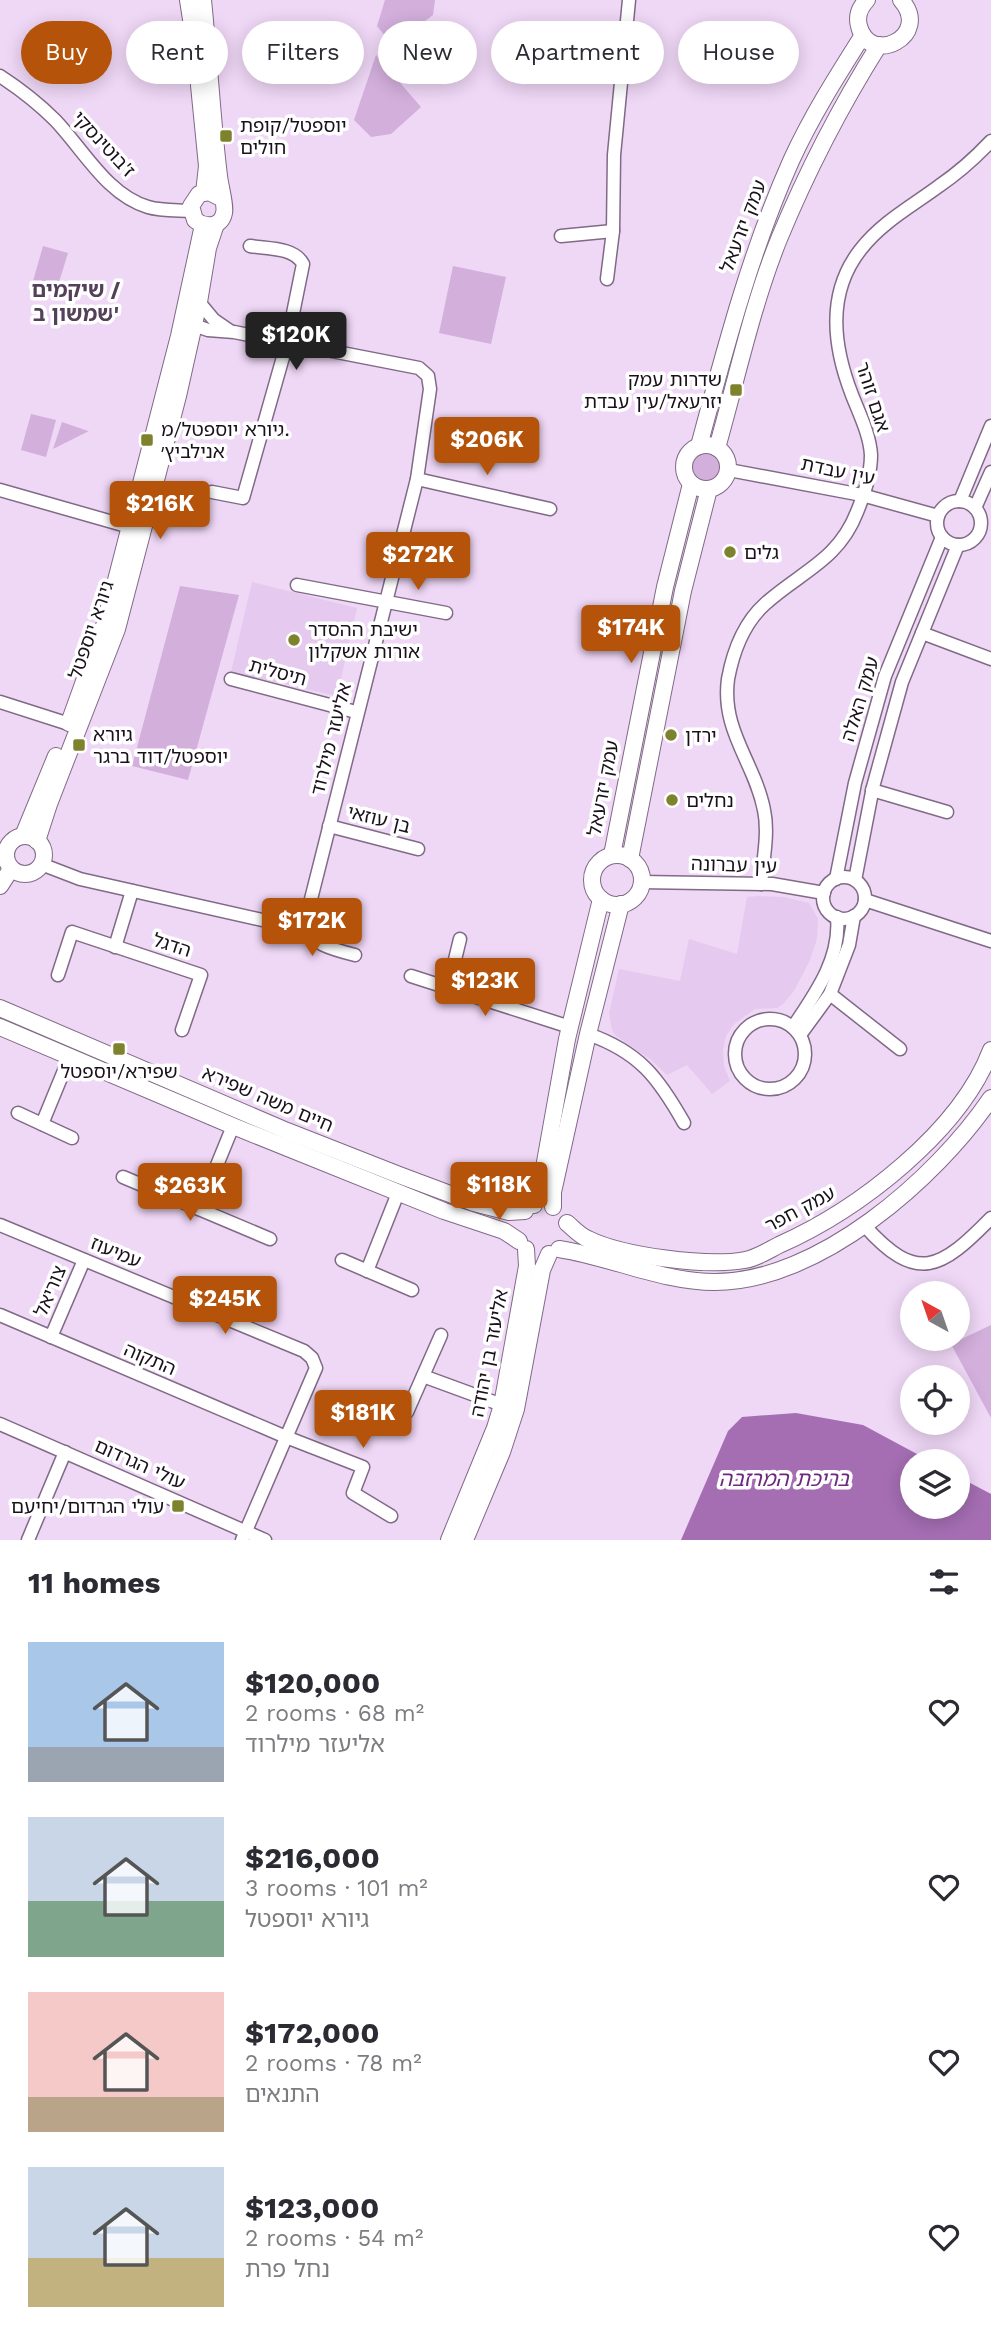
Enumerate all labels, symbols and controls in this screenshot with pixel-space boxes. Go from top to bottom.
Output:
chip: Buy [21,21,112,84]
chip: Rent [126,21,228,84]
chip: Filters [242,21,364,84]
chip: New [378,21,477,84]
chip: Apartment [491,21,664,84]
chip: House [678,21,799,84]
street label: ז'בוטינסקי [68,106,140,182]
place label: יוספטל/קופת חולים [240,114,347,159]
marker: יוספטל/קופת חולים [218,128,234,144]
street label: עמק יזרעאל [715,177,771,275]
district label: שיקמים / שמשון ב' [32,277,121,326]
pin: $120K [247,312,345,372]
text: $120K [261,321,331,348]
street label: אגם זוהר [851,359,895,435]
place label: שדרות עמק יזרעאל/עין עבדת [584,368,722,413]
marker: שדרות עמק יזרעאל/עין עבדת [728,382,744,398]
place label: גיורא יוספטל/מ. אנילביץ׳ [161,418,289,463]
pin: $206K [438,418,536,477]
text: $206K [450,426,524,453]
marker: גיורא יוספטל/מ. אנילביץ׳ [139,432,155,448]
street label: עין עבדת [799,452,877,490]
pin: $216K [111,482,209,541]
text: $216K [126,490,194,517]
pin: $272K [369,532,467,592]
text: $272K [382,541,454,568]
place label: גלים [744,541,779,564]
marker: גלים [722,544,738,560]
street label: גיורא יוספטל [63,578,119,682]
pin: $174K [582,606,680,665]
text: $174K [597,614,665,641]
place label: ישיבת ההסדר אורות אשקלון [308,618,420,663]
marker: ישיבת ההסדר אורות אשקלון [286,632,302,648]
street label: תיסלית [247,653,309,691]
street label: עמק האלה [836,654,884,744]
street label: אליעזר מילרוד [306,680,356,798]
place label: גיורא יוספטל/דוד ברגר [93,723,228,768]
place label: ירדן [685,724,717,747]
marker: ירדן [663,727,679,743]
marker: גיורא יוספטל/דוד ברגר [71,737,87,753]
street label: עמק יזרעאל [582,738,624,838]
place label: נחלים [686,789,734,812]
marker: נחלים [664,792,680,808]
street label: בן עוזאי [345,800,413,838]
street label: עין עברונה [691,852,777,878]
pin: $172K [263,898,361,958]
text: $172K [278,907,346,934]
street label: הדגל [150,928,194,962]
pin: $123K [436,958,534,1018]
text: $123K [451,967,519,994]
marker: שפירא/יוספטל [111,1041,127,1057]
place label: שפירא/יוספטל [60,1060,178,1083]
street label: חיים משה שפירא [199,1061,337,1137]
pin: $118K [450,1162,548,1222]
pin: $263K [141,1164,239,1223]
text: $118K [467,1171,531,1198]
text: $263K [154,1172,226,1199]
street label: עמק חפר [761,1181,839,1237]
street label: עמיעוז [87,1231,145,1273]
street label: צוריאל [29,1262,71,1320]
pin: $245K [176,1276,274,1336]
north arrow [900,1281,970,1351]
map controls [900,1281,970,1519]
text: $245K [189,1285,261,1312]
street label: אליעזר בן יהודה [465,1287,513,1419]
street label: התקוה [120,1338,180,1380]
button: locate [900,1365,970,1435]
pin: $181K [314,1390,412,1450]
text: $181K [331,1399,395,1426]
street label: עולי הגרדום [91,1434,189,1494]
button: layers [900,1449,970,1519]
water label: בריכת המרזבה [719,1466,850,1491]
place label: עולי הגרדום/יחיעם [11,1495,164,1518]
marker: עולי הגרדום/יחיעם [170,1498,186,1514]
icon: filters [925,1563,963,1601]
text: 11 homes [28,1565,161,1600]
text: $120,000 [245,1665,380,1700]
icon: home [84,1670,168,1754]
icon: heart [925,1693,963,1731]
text: 2 rooms · 68 m² [245,1700,424,1727]
text: אליעזר מילרוד [245,1731,385,1758]
text: $216,000 [245,1840,380,1875]
icon: home [84,1845,168,1929]
icon: heart [925,1868,963,1906]
text: 3 rooms · 101 m² [245,1875,428,1902]
text: גיורא יוספטל [245,1906,369,1933]
text: $172,000 [245,2015,380,2050]
icon: home [84,2020,168,2104]
icon: heart [925,2043,963,2081]
text: 2 rooms · 78 m² [245,2050,422,2077]
text: התנאים [245,2081,320,2108]
text: $123,000 [245,2190,379,2225]
icon: home [84,2195,168,2279]
icon: heart [925,2218,963,2256]
text: 2 rooms · 54 m² [245,2225,423,2252]
text: נחל פרת [245,2256,330,2283]

